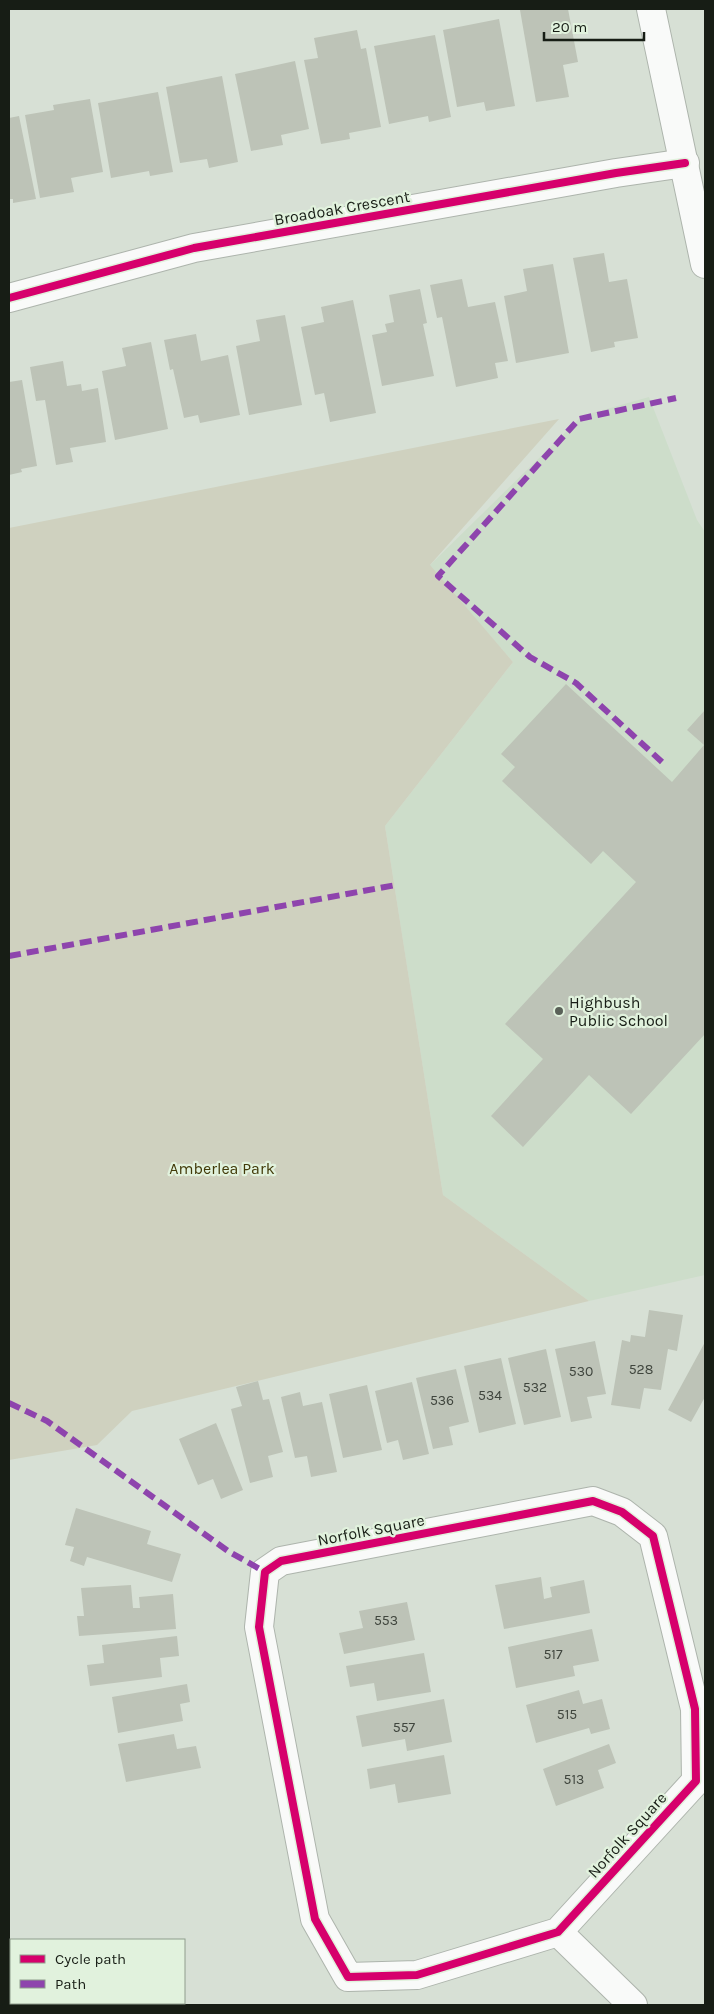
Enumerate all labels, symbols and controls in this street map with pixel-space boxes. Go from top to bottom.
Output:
scale bar [544,10,644,42]
text: 20 m [552,18,587,36]
street label: Broadoak Crescent [273,187,411,229]
place label: Highbush Public School [569,993,668,1030]
marker: Highbush Public School [553,1005,565,1017]
park label: Amberlea Park [169,1159,275,1178]
house number: 528 [629,1361,653,1378]
house number: 530 [569,1363,593,1380]
house number: 532 [523,1379,547,1396]
house number: 534 [478,1387,502,1404]
house number: 536 [430,1392,454,1409]
street label: Norfolk Square [316,1510,426,1550]
house number: 553 [374,1612,398,1629]
house number: 517 [543,1646,563,1663]
house number: 515 [557,1706,577,1723]
house number: 557 [393,1719,416,1736]
house number: 513 [564,1771,584,1788]
street label: Norfolk Square [584,1788,670,1882]
legend [10,1939,185,2004]
text: Cycle path [55,1950,126,1968]
text: Path [55,1975,86,1993]

